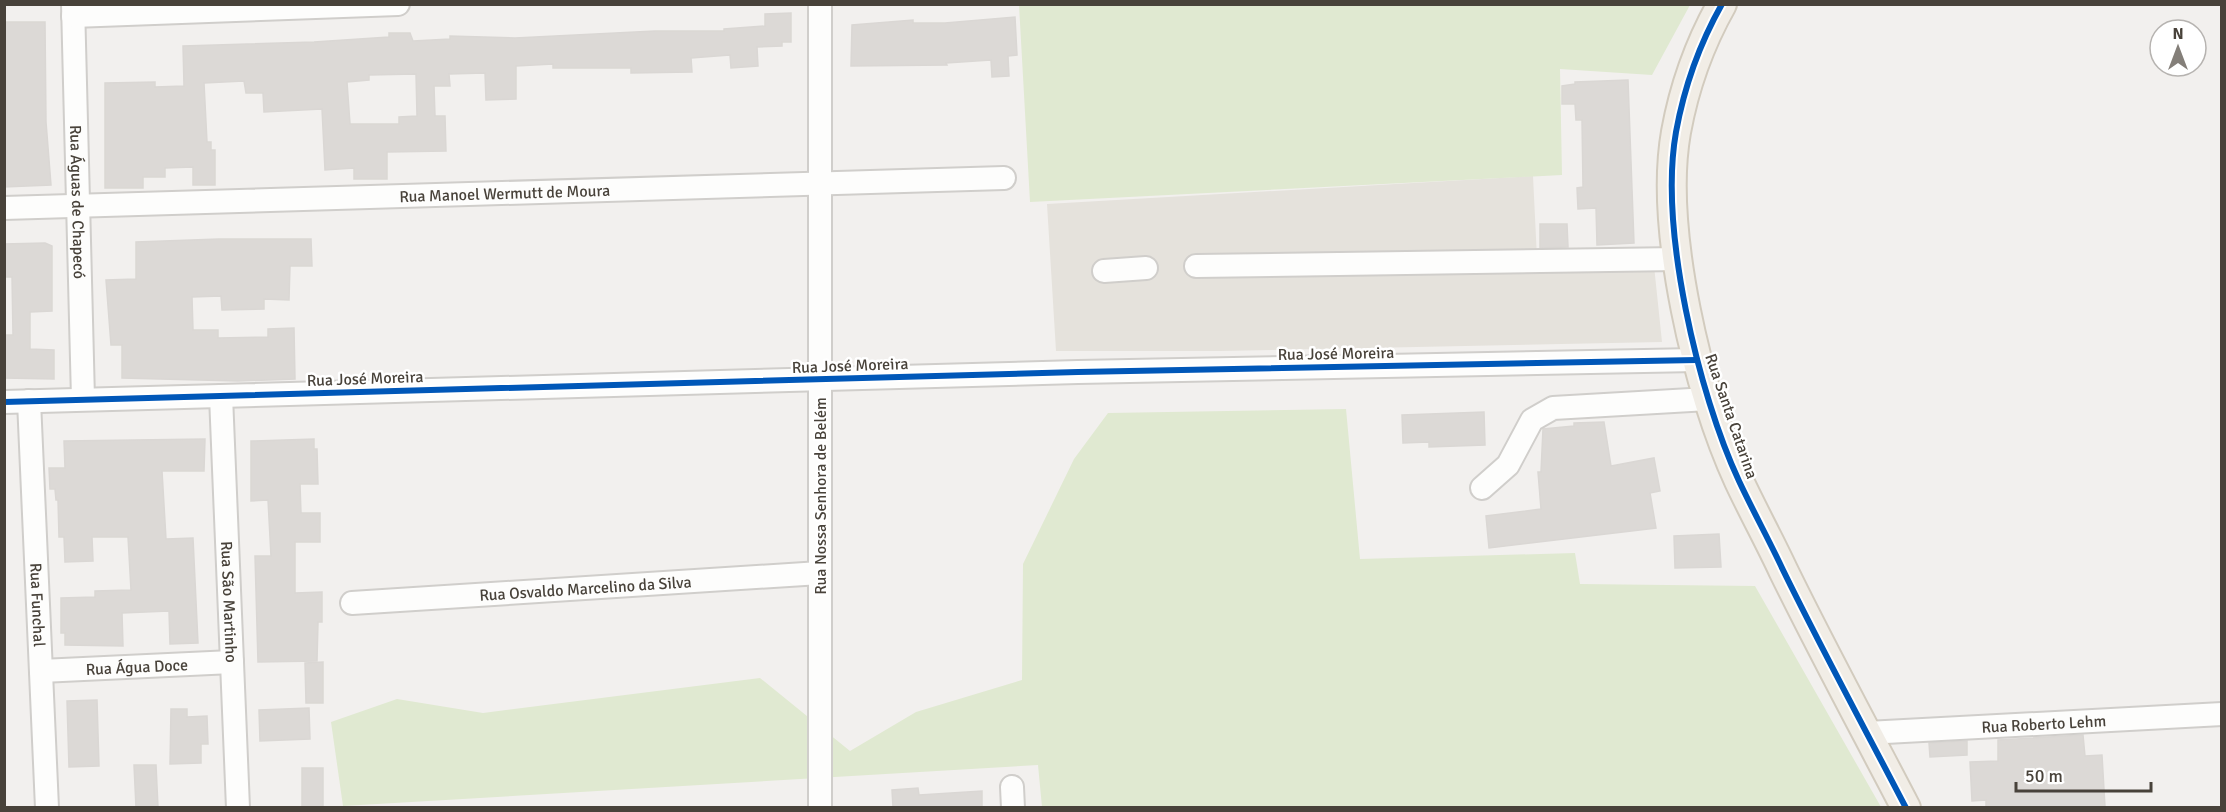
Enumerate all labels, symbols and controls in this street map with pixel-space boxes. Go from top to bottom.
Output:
north arrow [2148,18,2208,78]
text: N [2172,24,2184,44]
street label: Rua Águas de Chapecó [65,125,89,279]
street label: Rua Manoel Wermutt de Moura [399,181,611,207]
street label: Rua José Moreira [1277,343,1395,365]
street label: Rua Santa Catarina [1700,351,1762,482]
street label: Rua José Moreira [791,354,909,378]
street label: Rua José Moreira [306,367,424,391]
street label: Rua Nossa Senhora de Belém [811,397,831,595]
street label: Rua São Martinho [216,541,241,663]
street label: Rua Funchal [25,562,49,648]
street label: Rua Osvaldo Marcelino da Silva [479,572,692,606]
street label: Rua Água Doce [85,655,189,680]
street label: Rua Roberto Lehm [1981,711,2107,738]
scale bar [2016,755,2151,793]
text: 50 m [2025,765,2063,787]

